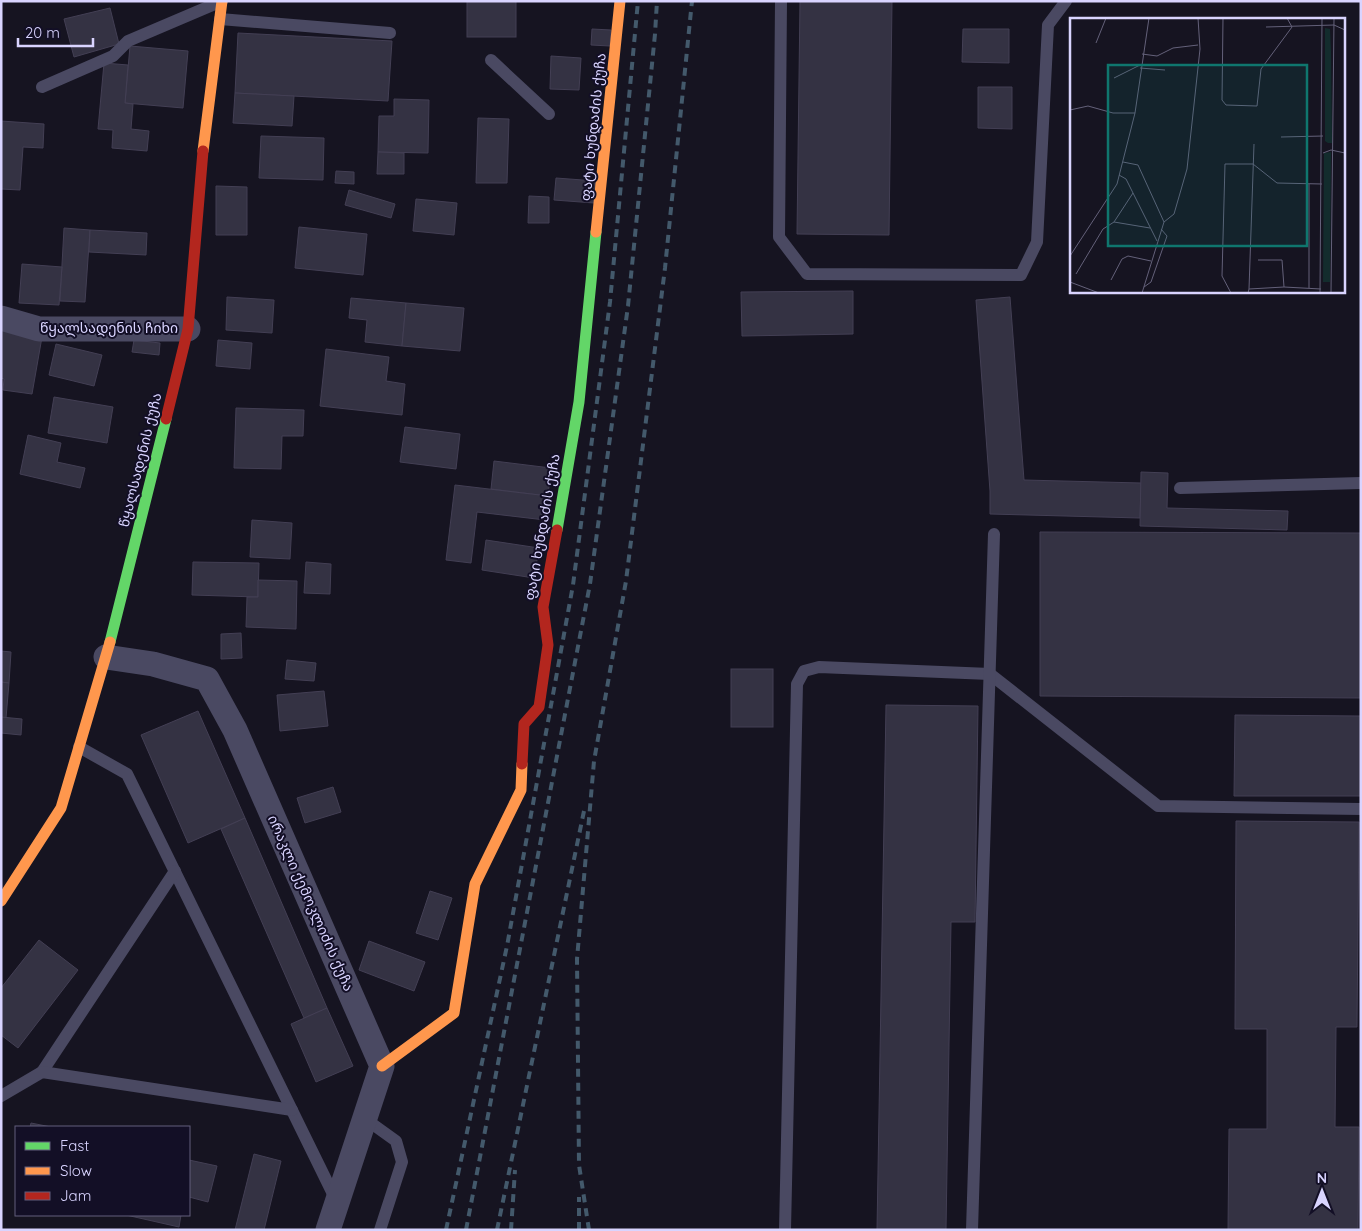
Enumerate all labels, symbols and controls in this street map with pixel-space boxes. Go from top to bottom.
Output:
scale bar [18,15,92,47]
inset map [1070,18,1344,292]
text: 20 m [25,23,60,42]
street label: ფატი ხუნდაძის ქუჩა [576,52,610,202]
street label: წყალსადენის ჩიხი [40,319,178,337]
street label: წყალსადენის ქუჩა [115,391,165,529]
street label: ფატი ხუნდაძის ქუჩა [520,452,564,602]
street label: ირაკლი ქემოკლიძის ქუჩა [264,812,358,994]
legend [15,1126,190,1216]
text: Fast [60,1136,89,1155]
text: Slow [60,1161,92,1180]
north arrow [1297,1166,1347,1216]
text: N [1317,1169,1327,1187]
text: Jam [60,1186,91,1205]

